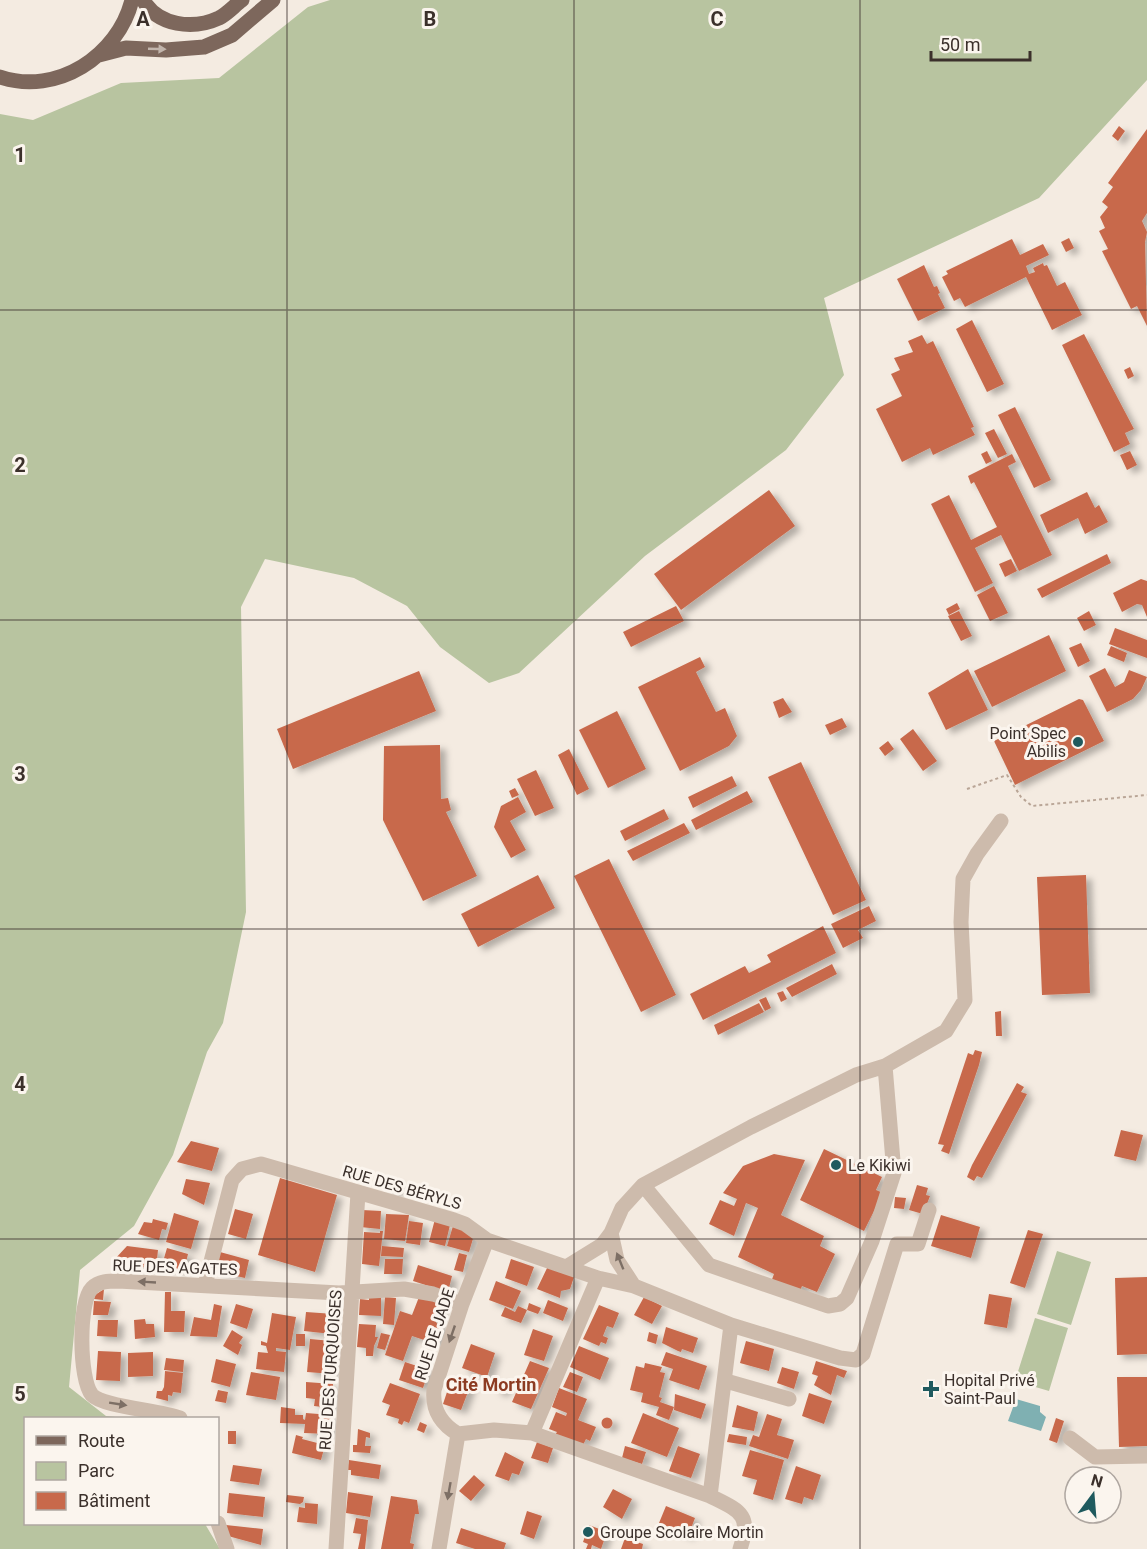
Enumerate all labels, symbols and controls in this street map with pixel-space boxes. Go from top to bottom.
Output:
text: A [136,7,150,31]
text: B [424,7,436,31]
text: C [710,7,724,31]
scale bar [931,24,1030,62]
text: 50 m [940,34,980,55]
one-way arrow [148,45,167,54]
text: 1 [14,143,26,167]
text: 2 [14,453,26,477]
place label: Point Spec Abilis [990,724,1066,761]
marker: Point Spec Abilis [1071,735,1085,749]
text: 3 [14,762,26,786]
text: 4 [14,1072,26,1096]
place label: Le Kikiwi [848,1156,911,1175]
marker: Le Kikiwi [829,1158,843,1172]
street label: RUE DES BÉRYLS [340,1161,463,1214]
one-way arrow [615,1251,625,1269]
street label: RUE DES AGATES [112,1256,238,1279]
one-way arrow [137,1277,156,1287]
street label: RUE DE JADE [411,1286,458,1383]
street label: RUE DES TURQUOISES [315,1289,346,1451]
one-way arrow [447,1325,456,1343]
place label: Hopital Privé Saint-Paul [944,1371,1035,1408]
district label: Cité Mortin [446,1374,536,1395]
marker: Hopital Privé Saint-Paul [922,1380,940,1398]
text: 5 [14,1382,26,1406]
one-way arrow [108,1400,127,1409]
legend [24,1417,219,1525]
text: Route [78,1430,125,1451]
text: Parc [78,1460,114,1481]
north arrow [1063,1465,1123,1525]
text: N [1089,1470,1105,1492]
one-way arrow [444,1482,453,1501]
text: Bâtiment [78,1490,151,1511]
place label: Groupe Scolaire Mortin [600,1523,764,1542]
marker: Groupe Scolaire Mortin [581,1525,595,1539]

